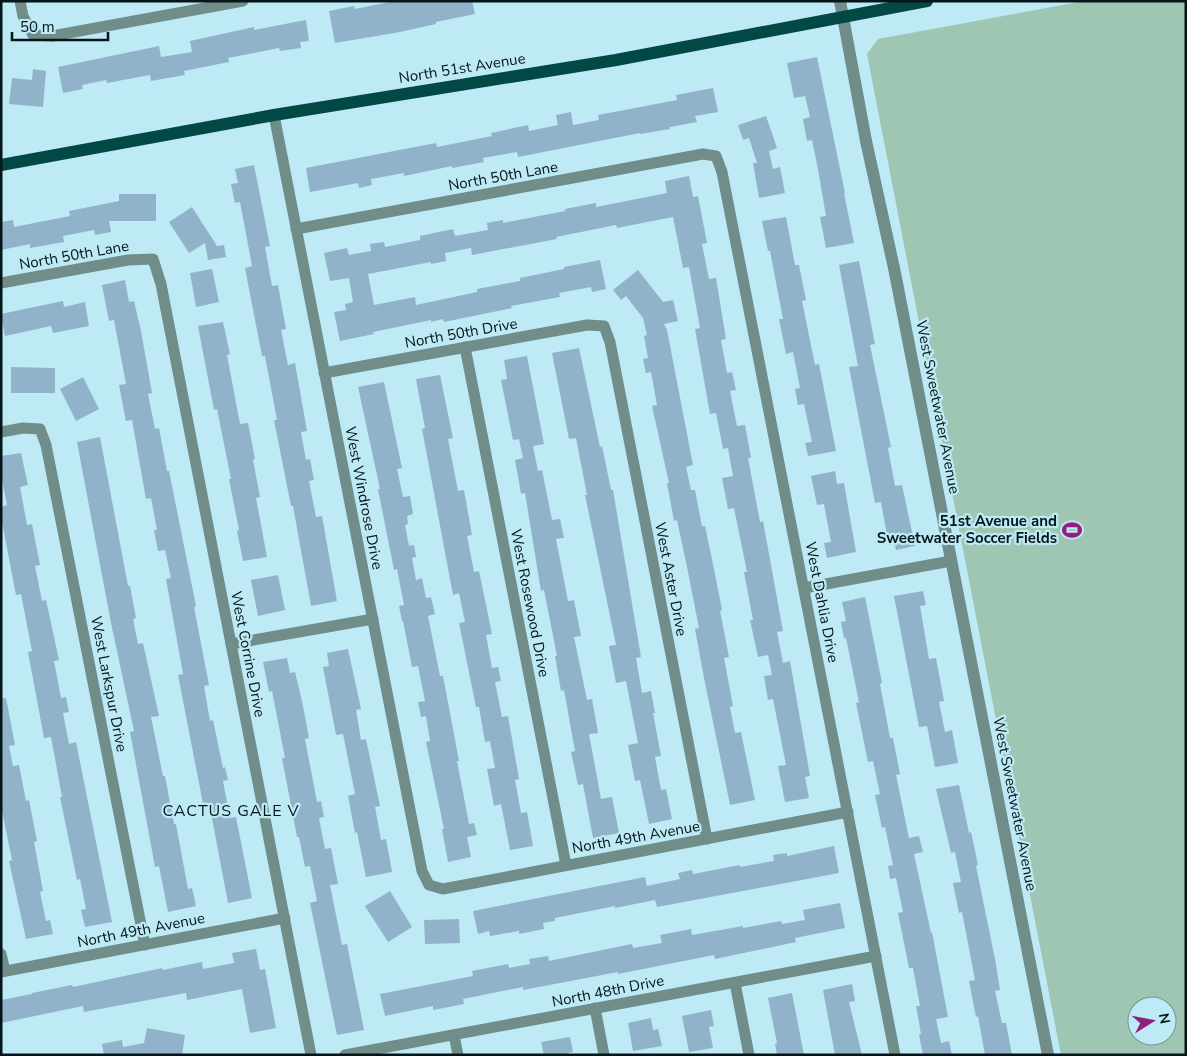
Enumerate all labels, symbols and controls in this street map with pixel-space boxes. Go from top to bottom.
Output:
scale bar [12,10,109,42]
text: 50 m [20,17,55,37]
street label: North 51st Avenue [397,48,527,88]
street label: North 50th Lane [447,157,559,195]
street label: North 50th Lane [18,236,130,274]
street label: North 50th Drive [403,313,519,353]
street label: West Sweetwater Avenue [911,318,965,496]
street label: West Windrose Drive [340,425,388,571]
place label: 51st Avenue and Sweetwater Soccer Fields [877,511,1057,548]
sports icon: 51st Avenue and Sweetwater Soccer Fields [1061,519,1083,541]
street label: West Aster Drive [650,520,692,638]
street label: West Rosewood Drive [506,527,554,679]
street label: West Dahlia Drive [800,540,844,664]
street label: West Corrine Drive [226,589,270,719]
street label: West Larkspur Drive [86,614,132,754]
street label: West Sweetwater Avenue [988,715,1042,893]
district label: CACTUS GALE V [162,800,300,822]
street label: North 49th Avenue [570,816,702,858]
street label: North 49th Avenue [76,908,206,952]
street label: North 48th Drive [550,970,666,1012]
north arrow [1127,996,1177,1046]
text: N [1154,1012,1175,1026]

